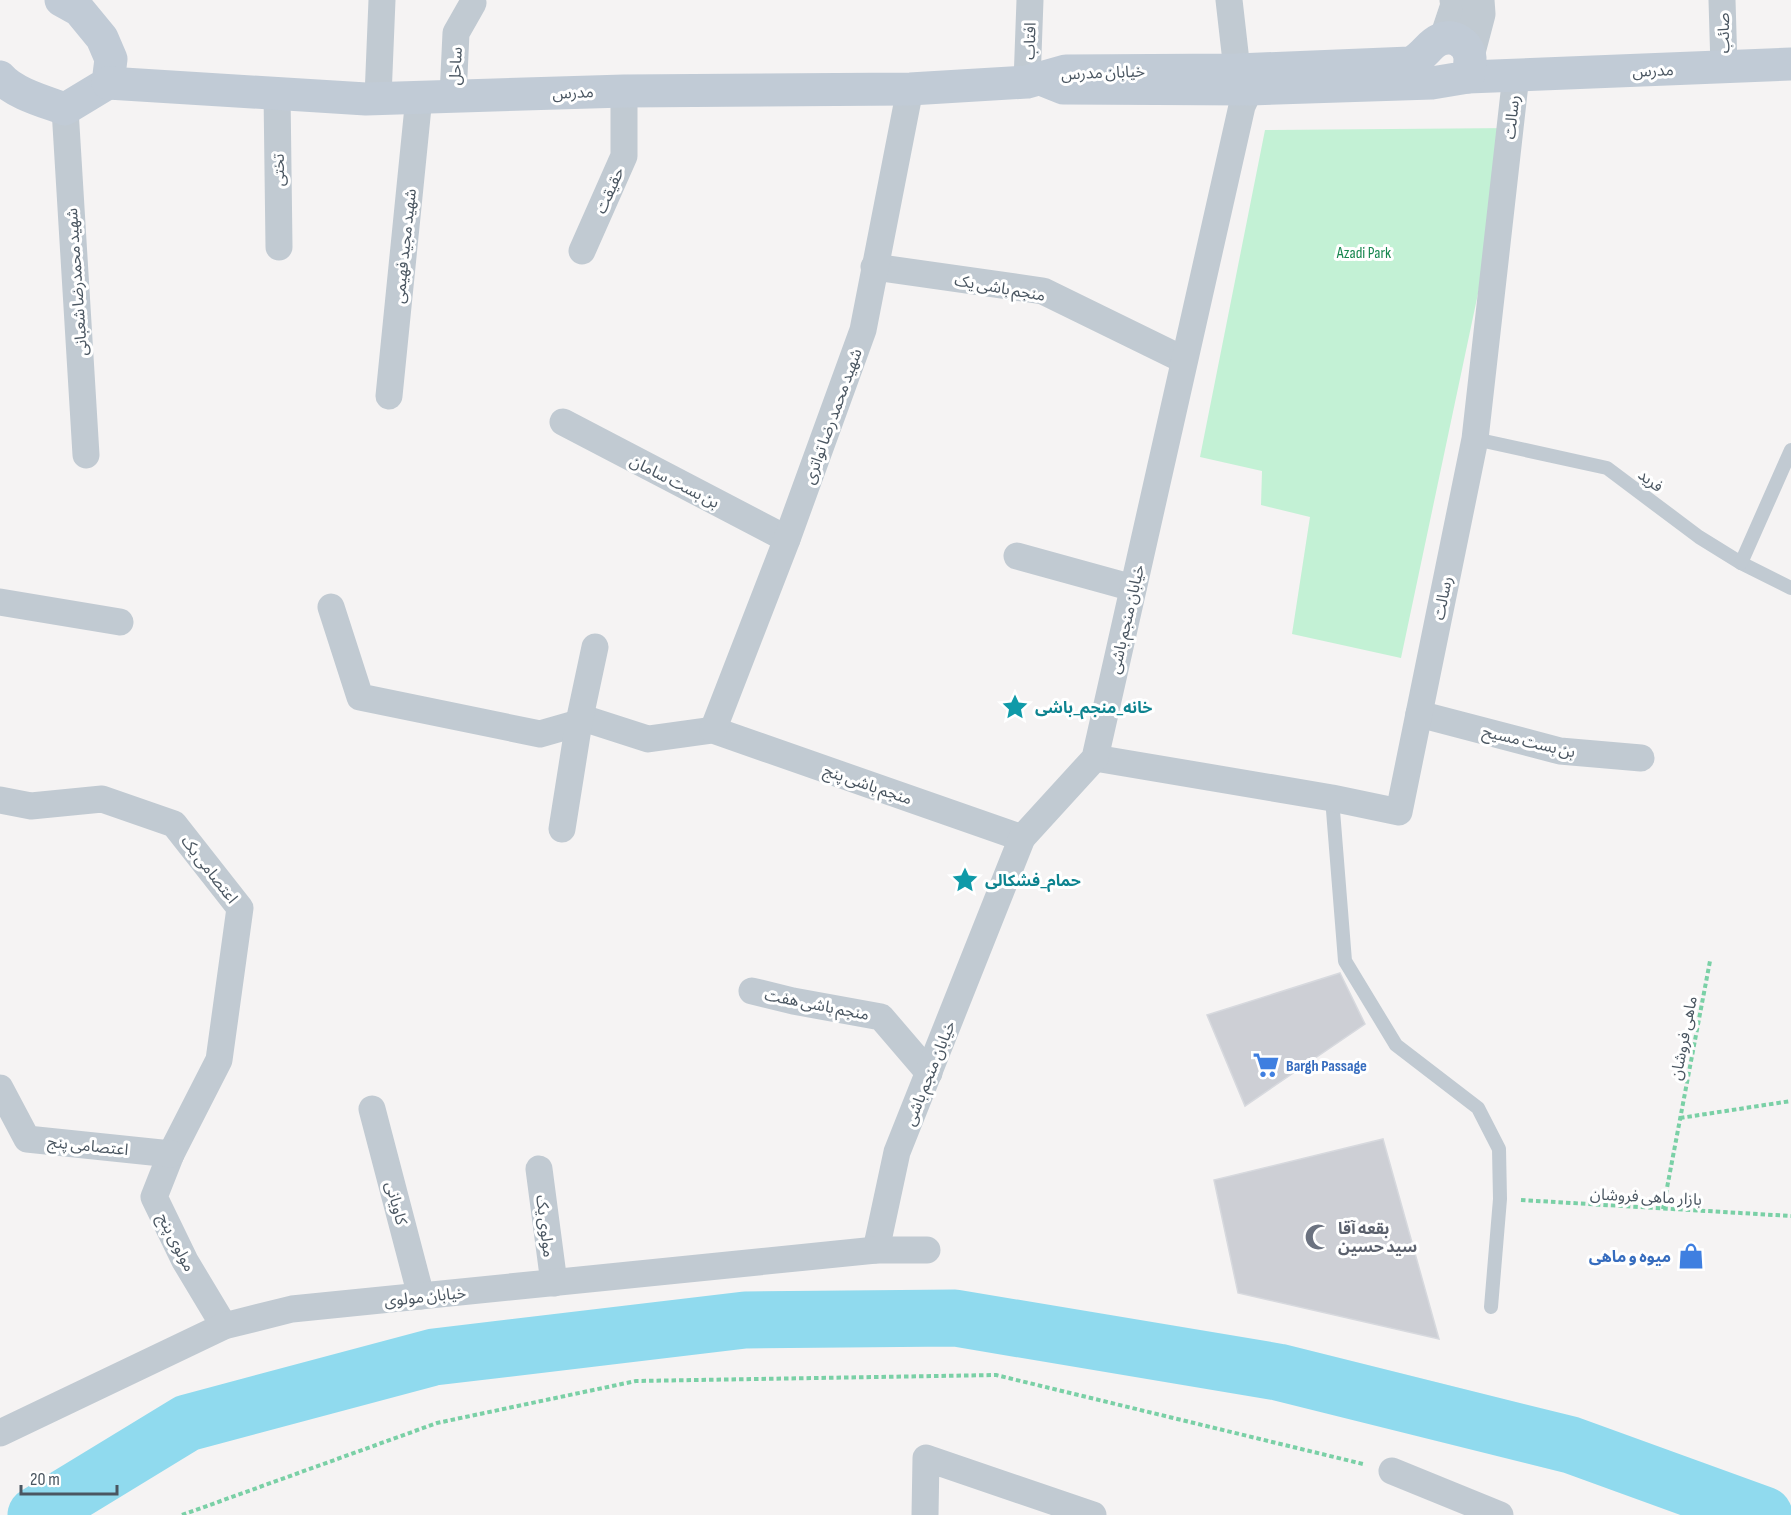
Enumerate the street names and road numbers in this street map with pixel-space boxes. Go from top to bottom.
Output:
street label: صائب [1715,12,1734,54]
street label: افتاب [1020,22,1041,60]
street label: ساحل [446,46,467,86]
street label: مدرس [1632,61,1674,82]
street label: خیابان مدرس [1061,63,1145,84]
street label: مدرس [552,83,594,104]
street label: رسالت [1501,94,1524,140]
street label: تختی [270,153,289,187]
street label: حقیقت [592,164,629,217]
street label: شهید مجید فهیمی [390,188,421,305]
street label: شهید محمدرضا شعبانی [63,207,92,356]
street label: منجم باشی یک [953,271,1047,308]
street label: شهید محمد رضا تواتری [800,346,867,487]
street label: بن بست سامان [626,452,722,513]
street label: فرید [1634,466,1666,497]
street label: خیابان منجم باشی [1106,563,1151,676]
street label: رسالت [1430,575,1457,622]
street label: بن بست مسیح [1480,723,1577,764]
street label: منجم باشی پنج [820,761,914,811]
street label: اعتصامی یک [176,832,241,908]
street label: منجم باشی هفت [762,986,871,1027]
street label: ماهی فروشان [1667,995,1702,1082]
street label: خیابان منجم باشی [901,1018,962,1130]
street label: اعتصامی پنج [46,1133,129,1162]
street label: کاویانی [381,1180,411,1227]
street label: بازار ماهی فروشان [1589,1185,1702,1210]
street label: مولوی یک [531,1194,558,1258]
street label: مولوی پنج [151,1210,198,1276]
street label: خیابان مولوی [383,1284,467,1311]

